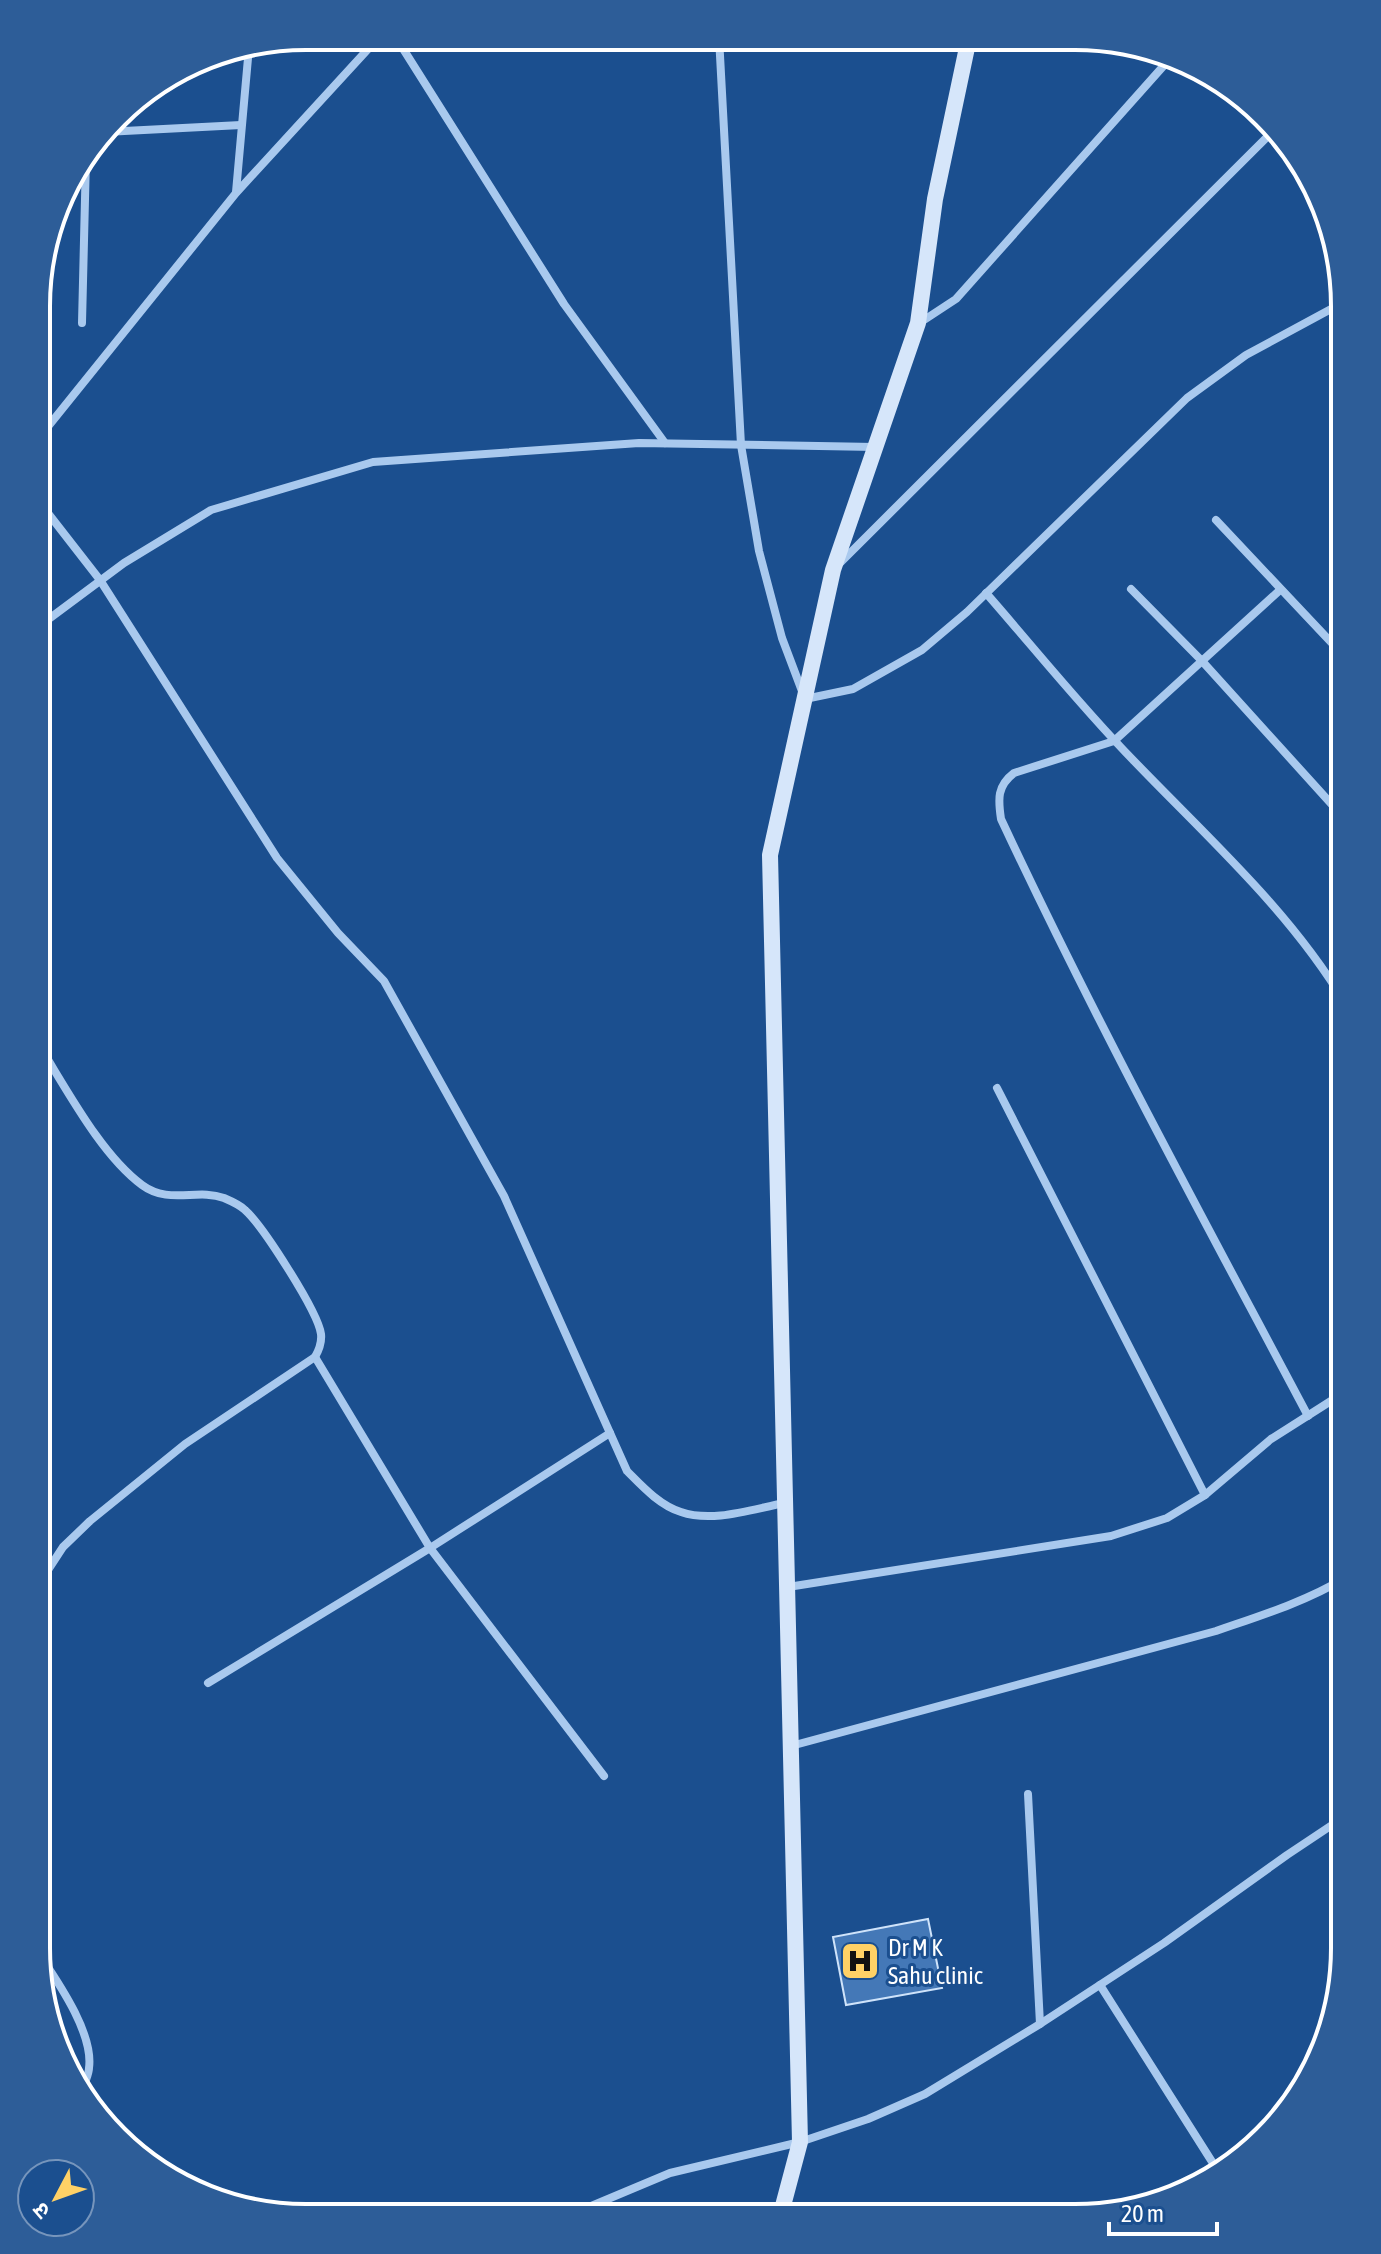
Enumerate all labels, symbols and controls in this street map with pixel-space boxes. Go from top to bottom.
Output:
place label: Dr M K Sahu clinic [888,1934,983,1989]
hospital icon: Dr M K Sahu clinic [839,1940,881,1982]
north arrow [16,2158,96,2238]
scale bar [1109,2186,1217,2236]
text: उ [26,2197,55,2225]
text: 20 m [1121,2200,1164,2227]

